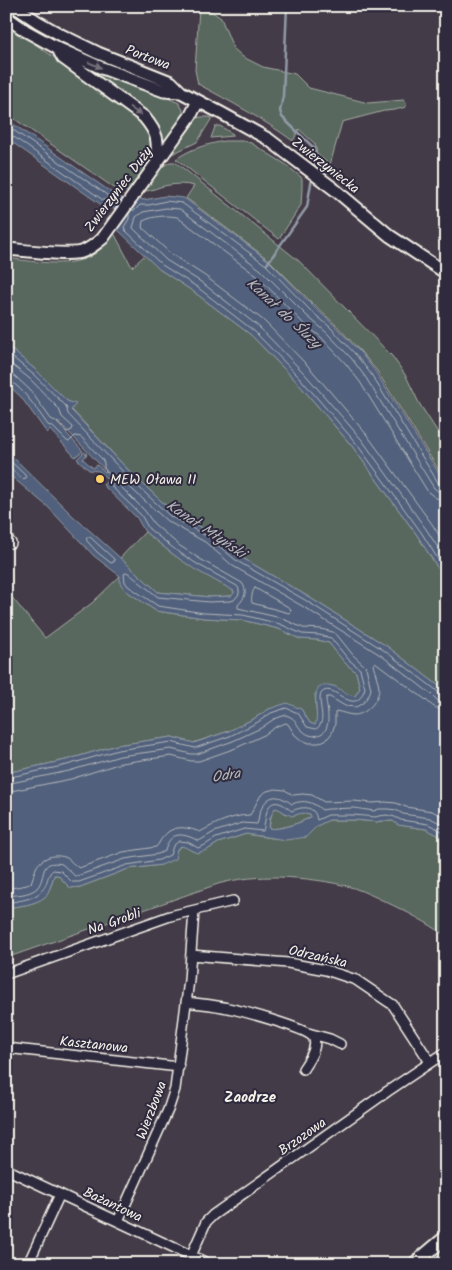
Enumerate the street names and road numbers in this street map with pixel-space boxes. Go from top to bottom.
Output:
street label: Portowa [122,39,173,77]
street label: Zwierzyniecka [286,132,364,200]
street label: Zwierzyniec Duży [79,142,159,237]
street label: Na Grobli [85,902,145,941]
street label: Odrzańska [286,940,349,974]
street label: Kasztanowa [59,1030,129,1060]
street label: Wierzbowa [131,1078,173,1143]
street label: Brzozowa [274,1112,331,1161]
street label: Bażantowa [79,1182,146,1228]

